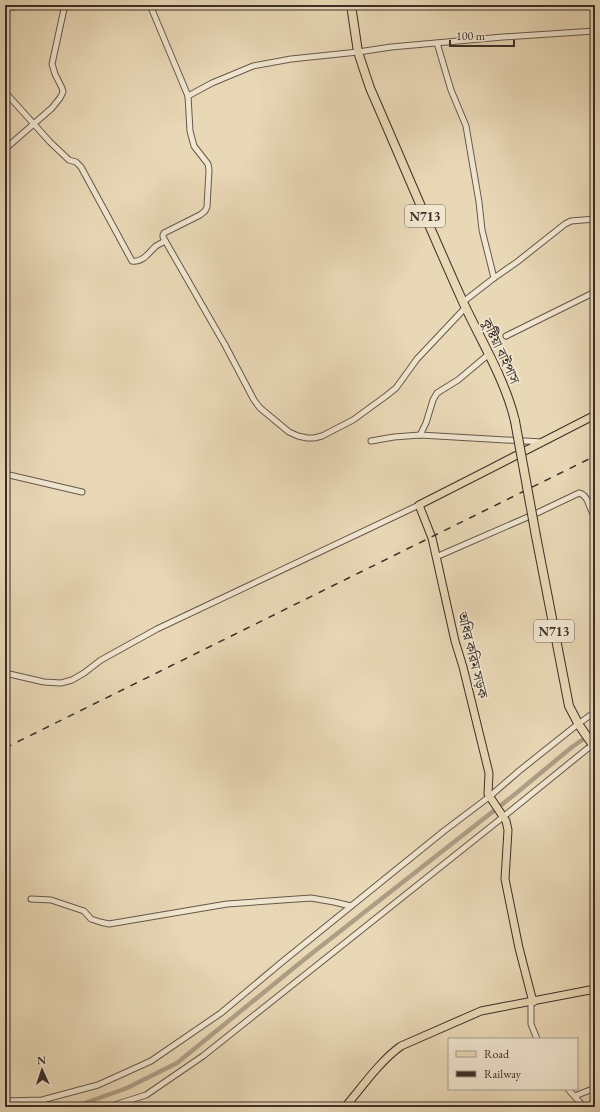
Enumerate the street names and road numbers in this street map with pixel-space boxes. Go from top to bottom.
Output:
road number: N713 [405,205,445,227]
street label: কুষ্টিয়া বাইপাস [478,315,524,387]
street label: অধির করিম সড়ক [453,609,493,701]
road number: N713 [534,620,574,642]

